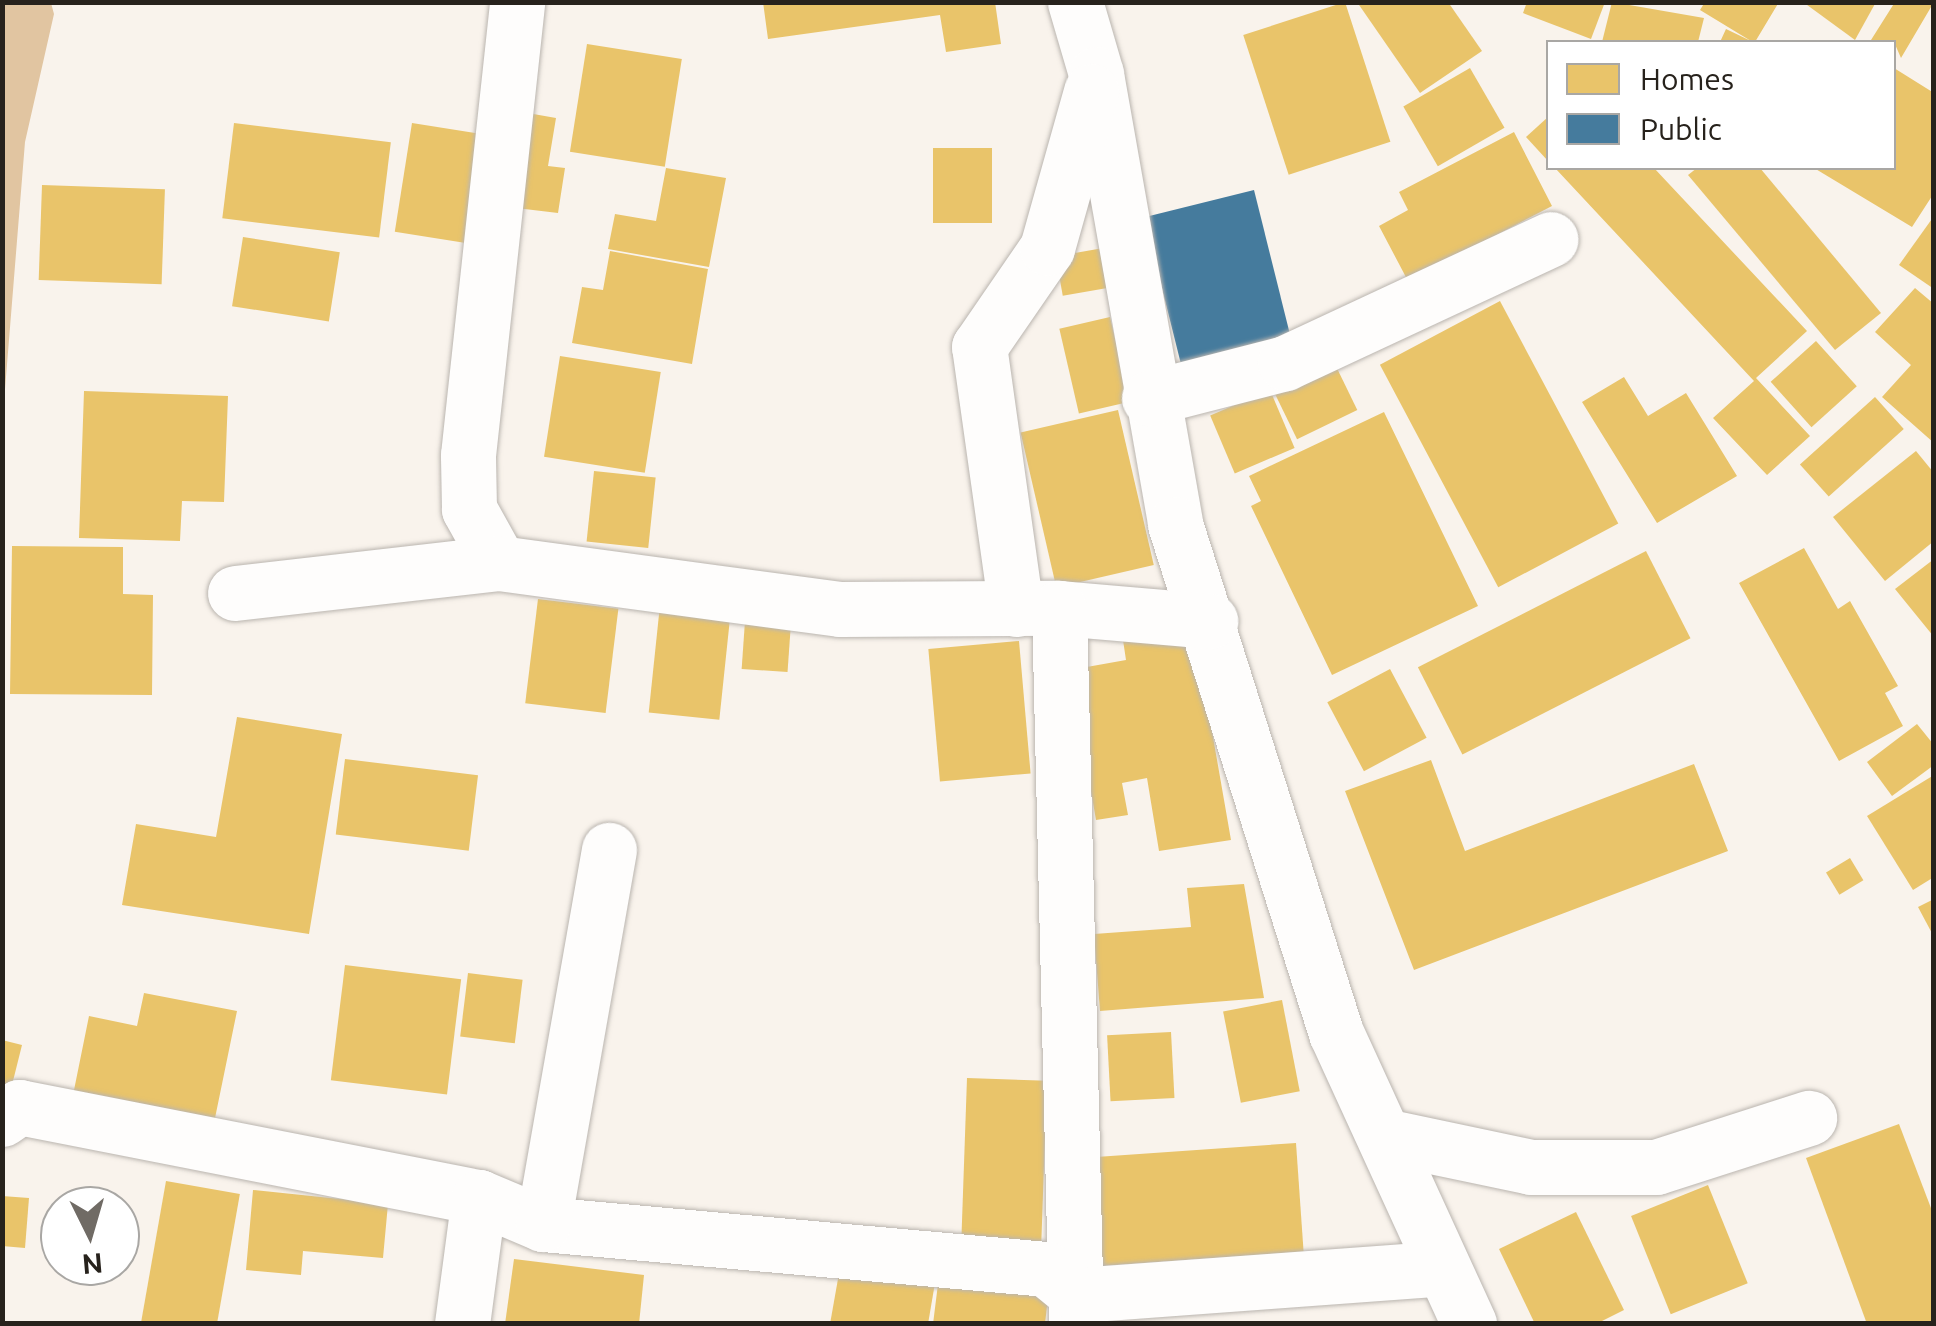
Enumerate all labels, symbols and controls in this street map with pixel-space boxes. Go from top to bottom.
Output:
legend [1546,40,1896,170]
text: Homes [1640,62,1734,96]
text: Public [1640,112,1722,146]
north arrow [40,1186,140,1286]
text: N [81,1248,104,1281]

